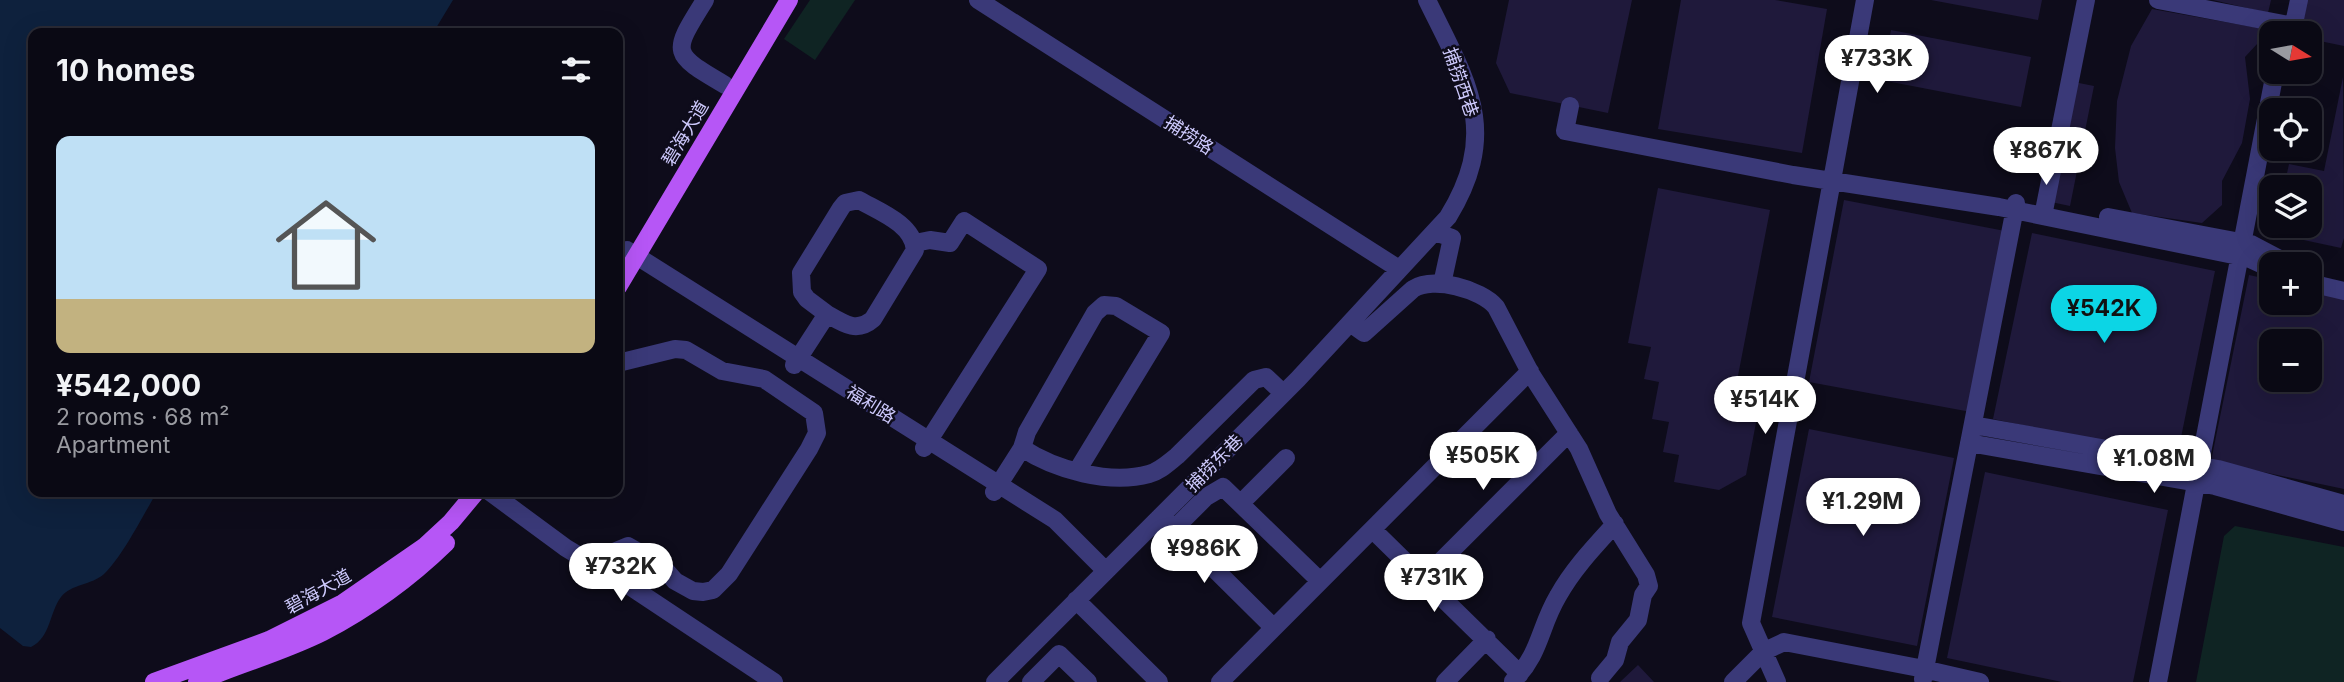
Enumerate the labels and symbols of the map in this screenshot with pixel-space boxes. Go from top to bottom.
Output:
north arrow [2259,21,2322,84]
pin: ¥733K [1828,36,1926,95]
street label: 捕捞西巷 [1439,45,1483,119]
street label: 碧海大道 [657,97,713,169]
street label: 捕捞路 [1161,111,1217,159]
pin: ¥867K [1997,128,2095,187]
pin: ¥542K [2055,286,2153,345]
pin: ¥514K [1716,376,1814,436]
street label: 福利路 [843,381,899,427]
street label: 捕捞东巷 [1181,430,1247,496]
pin: ¥505K [1434,433,1532,492]
pin: ¥1.08M [2097,435,2211,495]
pin: ¥1.29M [1806,478,1920,538]
pin: ¥986K [1155,526,1253,585]
pin: ¥732K [572,544,670,603]
pin: ¥731K [1385,554,1483,614]
street label: 碧海大道 [281,564,355,618]

